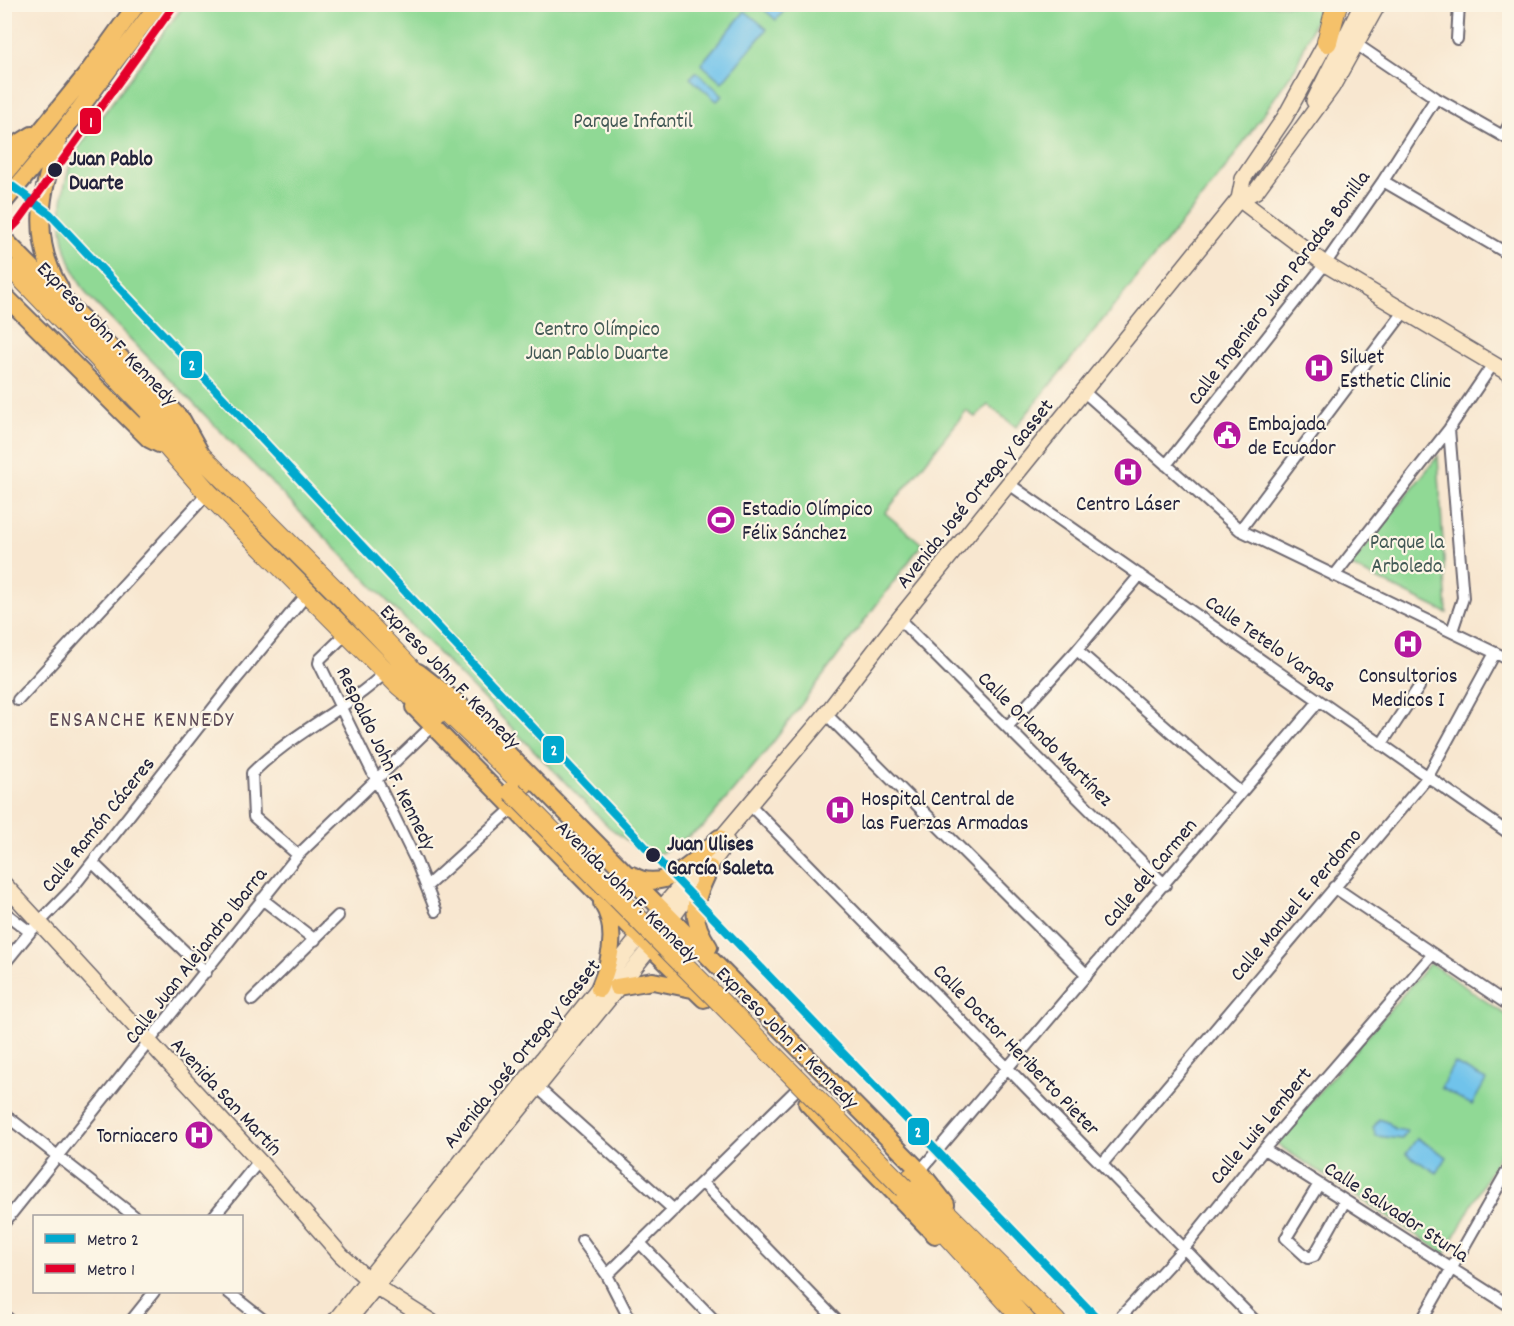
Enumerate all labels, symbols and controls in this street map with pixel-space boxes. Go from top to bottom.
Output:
line badge: 1 [79,107,102,135]
park label: Parque Infantil [573,108,693,138]
text: 1 [89,112,93,135]
place label: Juan Pablo Duarte [69,146,153,200]
marker: Juan Pablo Duarte [46,161,64,179]
street label: Calle Ingeniero Juan Paradas Bonilla [1182,164,1380,413]
street label: Expreso John F. Kennedy [28,256,184,415]
park label: Centro Olímpico Juan Pablo Duarte [525,316,669,370]
place label: Siluet Esthetic Clinic [1340,344,1451,398]
line badge: 2 [180,350,203,379]
hospital icon: Siluet Esthetic Clinic [1303,352,1335,384]
text: 2 [189,355,196,378]
street label: Avenida José Ortega y Gasset [890,393,1063,596]
place label: Embajada de Ecuador [1248,411,1336,465]
public building icon: Embajada de Ecuador [1211,419,1243,451]
hospital icon: Centro Láser [1112,456,1144,488]
place label: Centro Láser [1076,491,1180,521]
place label: Estadio Olímpico Félix Sánchez [742,496,872,550]
sports icon: Estadio Olímpico Félix Sánchez [705,504,737,536]
park label: Parque la Arboleda [1370,529,1445,583]
street label: Calle Tetelo Vargas [1198,589,1341,702]
street label: Expreso John F. Kennedy [371,599,527,758]
hospital icon: Consultorios Medicos I [1392,628,1424,660]
street label: Respaldo John F. Kennedy [327,662,442,857]
place label: Consultorios Medicos I [1358,663,1458,717]
street label: Calle Orlando Martínez [969,665,1119,815]
district label: ENSANCHE KENNEDY [49,706,235,737]
line badge: 2 [542,735,565,764]
text: 2 [551,740,558,763]
street label: Calle Ramón Cáceres [35,752,164,900]
place label: Hospital Central de las Fuerzas Armadas [861,786,1029,840]
hospital icon: Hospital Central de las Fuerzas Armadas [824,794,856,826]
street label: Calle del Carmen [1097,813,1206,935]
street label: Avenida John F. Kennedy [547,815,705,972]
street label: Calle Manuel E. Perdomo [1224,823,1370,989]
place label: Juan Ulises García Saleta [667,831,774,885]
marker: Juan Ulises García Saleta [644,846,662,864]
street label: Calle Juan Alejandro lbarra [119,861,277,1052]
street label: Avenida José Ortega y Gasset [437,953,610,1156]
street label: Calle Doctor Heriberto Pieter [924,958,1106,1144]
street label: Expreso John F. Kennedy [707,961,865,1118]
street label: Avenida San Martín [162,1032,288,1164]
street label: Calle Luis Lembert [1204,1061,1321,1192]
line badge: 2 [907,1117,930,1146]
hospital icon: Torniacero [183,1119,215,1151]
text: 2 [915,1122,922,1145]
place label: Torniacero [96,1123,178,1153]
street label: Calle Salvador Sturla [1317,1155,1475,1272]
legend [33,1215,243,1293]
text: Metro 2 [87,1229,139,1254]
text: Metro 1 [87,1259,135,1284]

